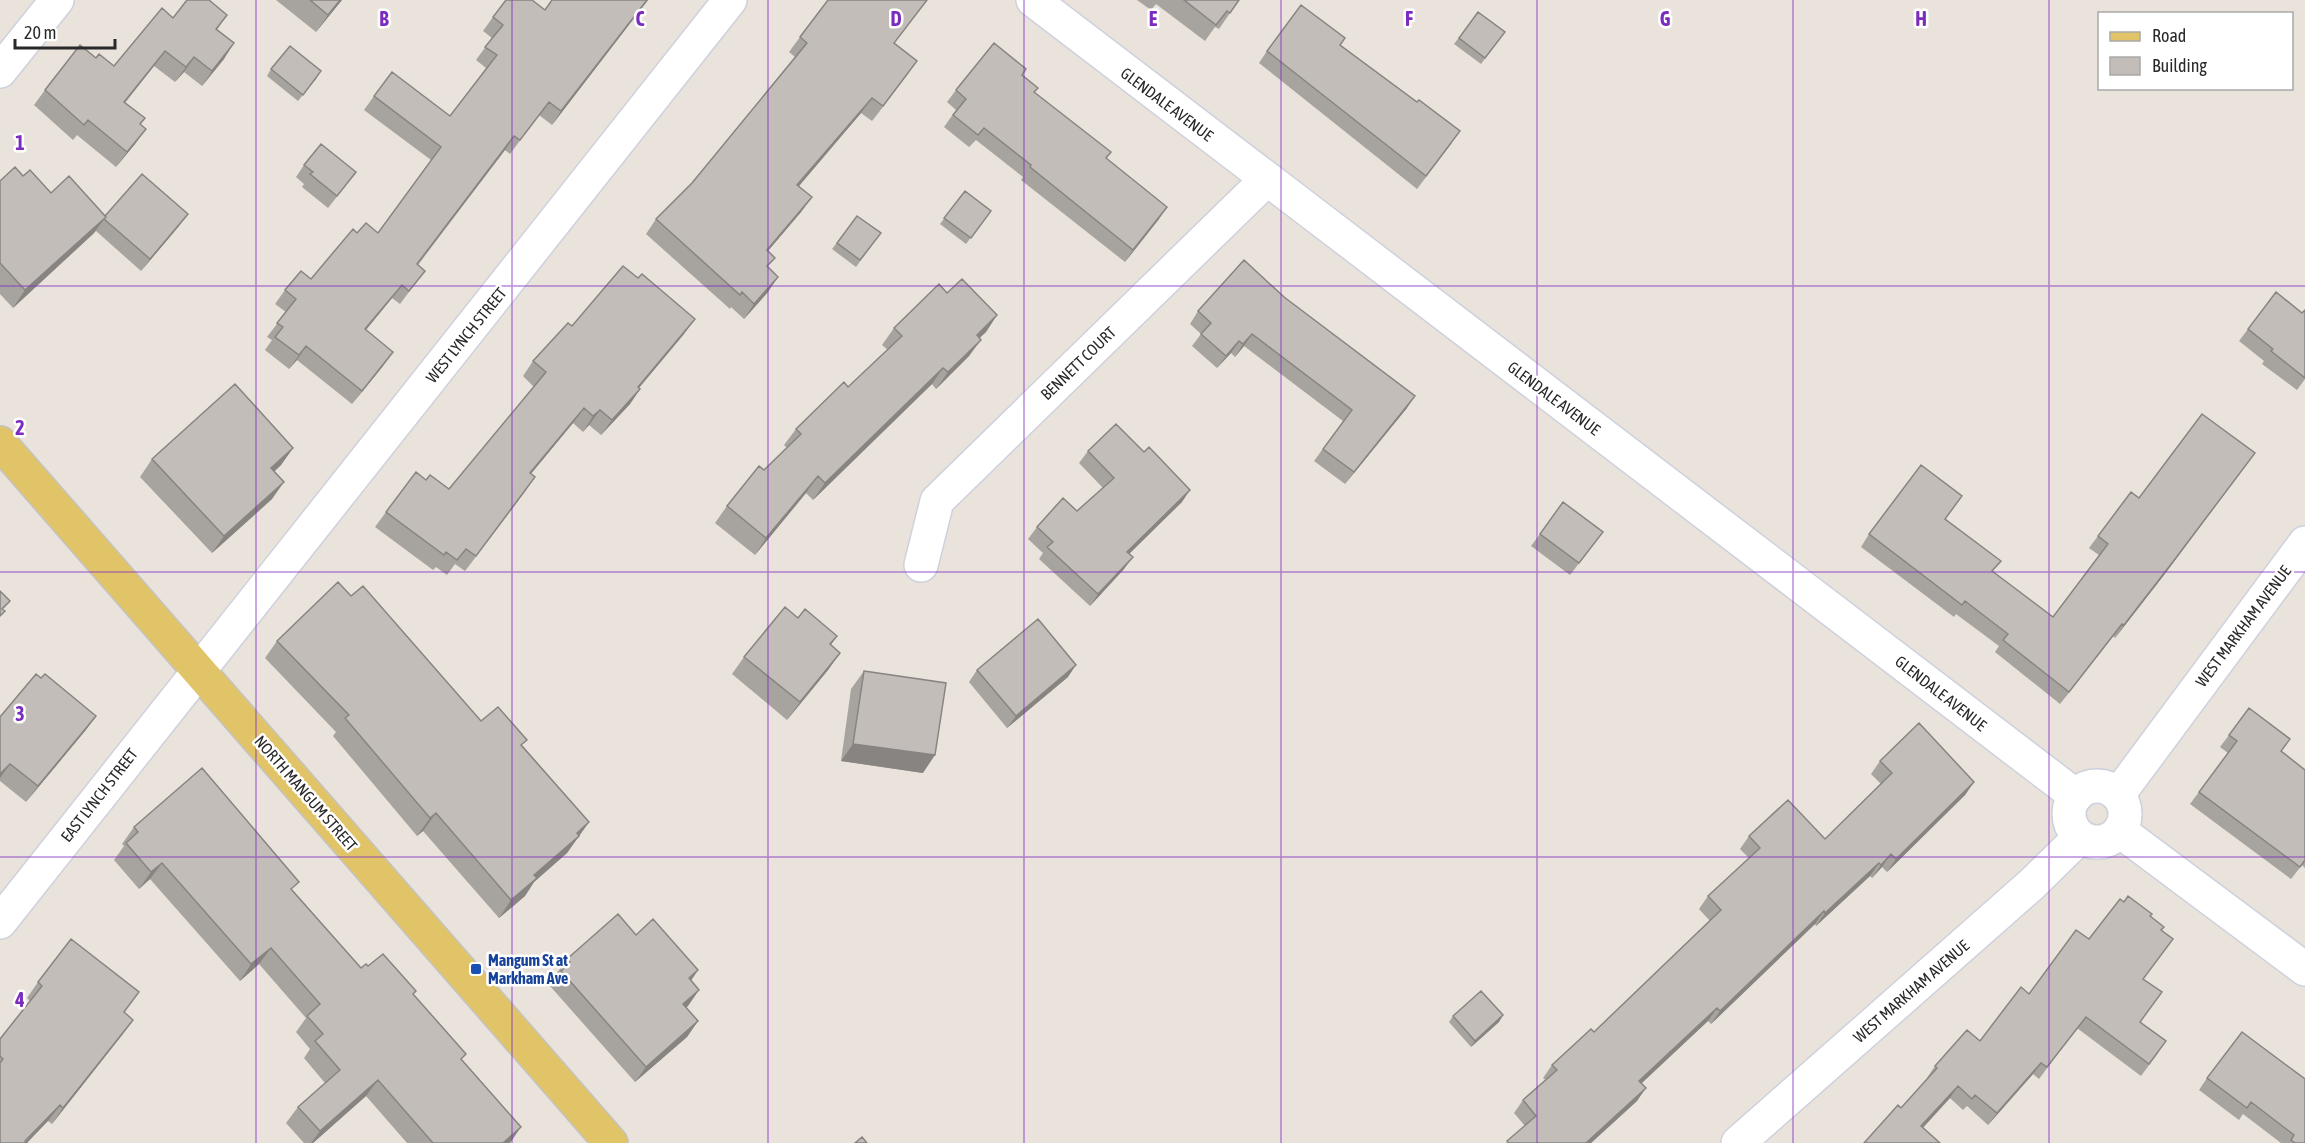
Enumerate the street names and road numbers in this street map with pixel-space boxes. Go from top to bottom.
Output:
street label: GLENDALE AVENUE [1117,63,1217,145]
street label: WEST LYNCH STREET [422,284,510,386]
street label: BENNETT COURT [1037,323,1119,403]
street label: GLENDALE AVENUE [1504,357,1604,439]
street label: WEST MARKHAM AVENUE [2192,562,2294,690]
street label: GLENDALE AVENUE [1892,652,1990,734]
street label: NORTH MANGUM STREET [251,732,361,854]
street label: EAST LYNCH STREET [57,745,141,845]
street label: WEST MARKHAM AVENUE [1850,936,1972,1046]

